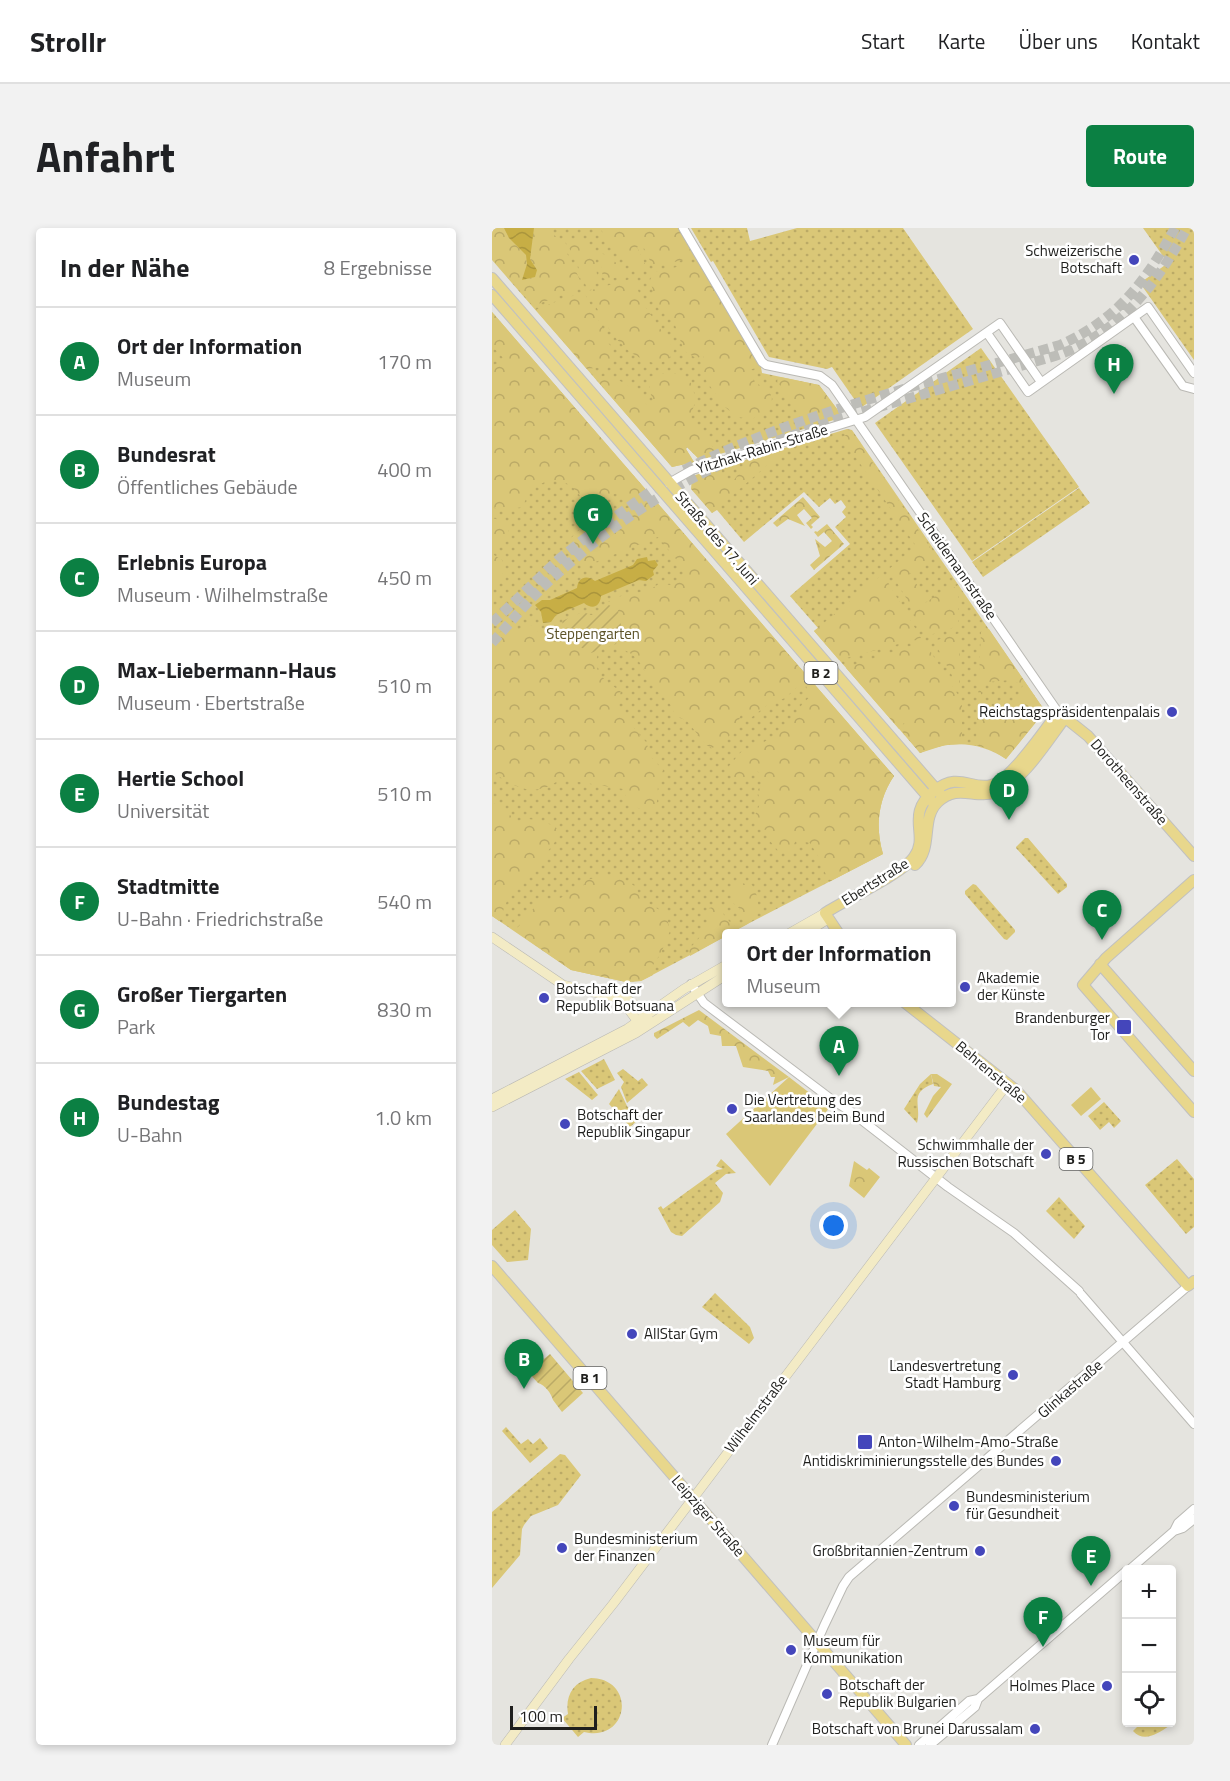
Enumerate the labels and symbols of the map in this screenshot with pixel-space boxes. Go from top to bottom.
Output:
place label: Schweizerische Botschaft [1025,239,1123,279]
marker: Schweizerische Botschaft [1127,253,1141,267]
pin: H [1094,344,1134,394]
street label: Yitzhak-Rabin-Straße [693,418,830,479]
street label: Straße des 17. Juni [670,486,765,590]
pin: G [574,494,612,544]
street label: Scheidemannstraße [912,507,1003,624]
park label: Steppengarten [546,622,640,645]
road number: B 2 [804,662,838,684]
place label: Reichstagspräsidentenpalais [979,700,1160,723]
marker: Reichstagspräsidentenpalais [1165,705,1179,719]
street label: Dorotheenstraße [1085,733,1174,830]
pin: D [990,770,1028,820]
street label: Ebertstraße [837,852,913,911]
pin: C [1082,890,1122,940]
place label: Akademie der Künste [977,966,1045,1006]
place label: Botschaft der Republik Botsuana [556,977,675,1017]
marker: Akademie der Künste [958,980,972,994]
marker: Botschaft der Republik Botsuana [537,991,551,1005]
place label: Brandenburger Tor [1015,1006,1110,1046]
marker: Brandenburger Tor [1115,1018,1133,1036]
pin: A [820,1026,858,1076]
street label: Behrenstraße [951,1035,1032,1108]
place label: Die Vertretung des Saarlandes beim Bund [744,1088,885,1128]
marker: Die Vertretung des Saarlandes beim Bund [725,1102,739,1116]
place label: Botschaft der Republik Singapur [577,1103,690,1143]
marker: Botschaft der Republik Singapur [558,1117,572,1131]
place label: Schwimmhalle der Russischen Botschaft [897,1133,1035,1173]
marker: Schwimmhalle der Russischen Botschaft [1039,1147,1053,1161]
road number: B 5 [1060,1148,1092,1170]
your location [819,1211,848,1240]
place label: AllStar Gym [644,1322,718,1345]
marker: AllStar Gym [625,1327,639,1341]
pin: B [504,1340,543,1389]
place label: Landesvertretung Stadt Hamburg [889,1354,1001,1394]
street label: Glinkastraße [1032,1354,1107,1423]
road number: B 1 [574,1367,606,1389]
marker: Landesvertretung Stadt Hamburg [1006,1368,1020,1382]
street label: Wilhelmstraße [718,1370,793,1458]
place label: Anton-Wilhelm-Amo-Straße [878,1430,1058,1453]
marker: Anton-Wilhelm-Amo-Straße [856,1433,874,1451]
place label: Antidiskriminierungsstelle des Bundes [803,1449,1044,1472]
marker: Antidiskriminierungsstelle des Bundes [1049,1454,1063,1468]
street label: Leipziger Straße [666,1470,750,1562]
place label: Bundesministerium für Gesundheit [966,1485,1090,1525]
marker: Bundesministerium für Gesundheit [947,1499,961,1513]
place label: Bundesministerium der Finanzen [574,1527,698,1567]
pin: E [1072,1536,1110,1586]
place label: Großbritannien-Zentrum [812,1539,968,1562]
marker: Bundesministerium der Finanzen [555,1541,569,1555]
marker: Großbritannien-Zentrum [973,1544,987,1558]
pin: F [1024,1598,1062,1647]
place label: Museum für Kommunikation [803,1629,903,1669]
marker: Museum für Kommunikation [784,1643,798,1657]
place label: Botschaft der Republik Bulgarien [839,1673,957,1713]
place label: Holmes Place [1009,1674,1095,1697]
marker: Holmes Place [1100,1679,1114,1693]
marker: Botschaft der Republik Bulgarien [820,1687,834,1701]
scale bar [510,1703,597,1730]
place label: Botschaft von Brunei Darussalam [812,1717,1023,1740]
marker: Botschaft von Brunei Darussalam [1028,1722,1042,1736]

